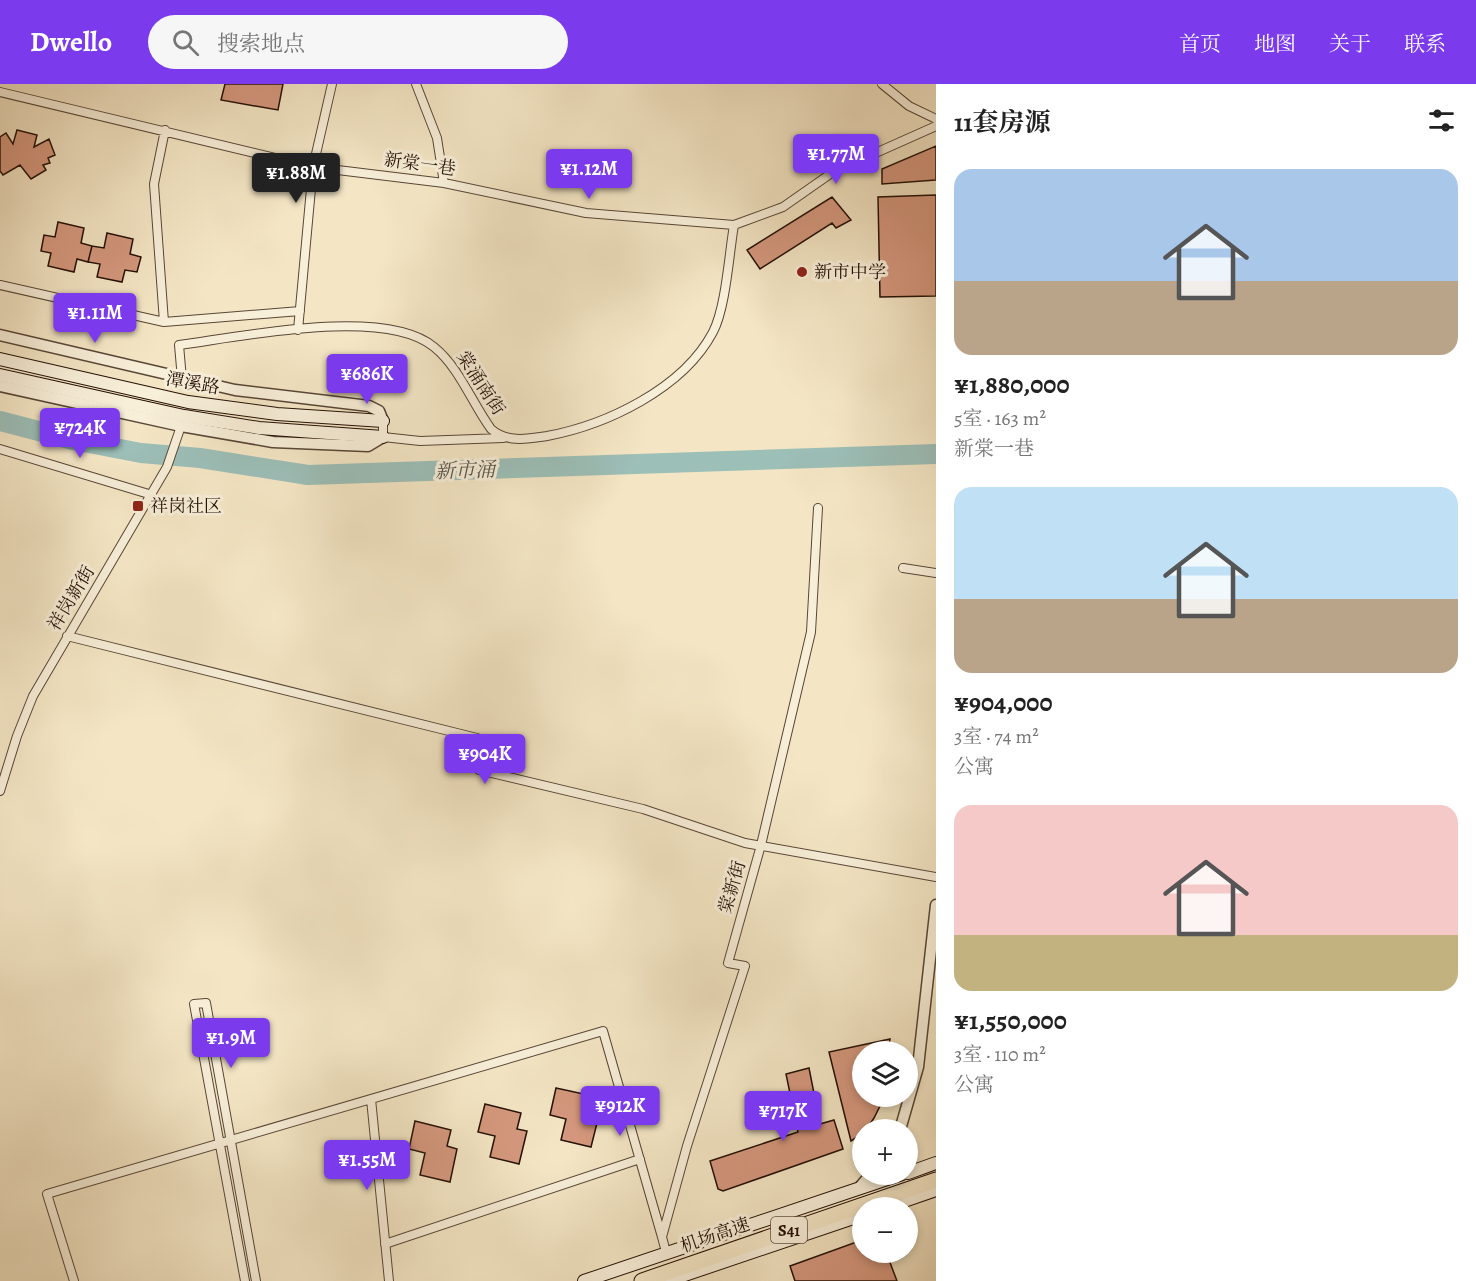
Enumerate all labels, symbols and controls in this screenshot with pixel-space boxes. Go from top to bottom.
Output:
search box [148,15,568,69]
text: Dwello [30,23,112,61]
icon: search [169,26,202,59]
text: 搜索地点 [217,29,305,59]
text: 首页 [1179,30,1221,58]
text: 地图 [1254,30,1296,58]
text: 关于 [1329,30,1371,58]
text: 联系 [1404,30,1446,58]
icon: filters [1425,104,1458,137]
text: 11套房源 [954,105,1051,140]
pin: ¥1.77M [787,134,885,185]
text: ¥1.77M [807,140,865,167]
street label: 新棠一巷 [383,147,457,181]
pin: ¥1.12M [540,149,638,200]
pin: ¥1.88M [247,153,345,204]
text: ¥1.12M [560,155,618,182]
text: ¥1.88M [266,159,326,186]
icon: home [1152,208,1260,316]
place label: 新市中学 [814,260,886,284]
marker: 新市中学 [795,265,809,279]
pin: ¥1.11M [46,293,144,344]
text: ¥1.11M [67,299,123,326]
street label: 棠涌南街 [451,346,511,420]
pin: ¥686K [325,354,409,405]
text: ¥686K [341,360,393,387]
street label: 潭溪路 [164,366,222,400]
text: ¥1,880,000 [954,367,1070,402]
text: 5室 · 163 m² [954,405,1046,432]
pin: ¥724K [38,408,122,459]
text: ¥724K [54,414,106,441]
text: 新棠一巷 [954,435,1034,462]
water label: 新市涌 [435,456,497,485]
place label: 祥岗社区 [150,494,222,518]
marker: 祥岗社区 [131,499,145,513]
icon: home [1152,526,1260,634]
street label: 祥岗新街 [42,561,100,635]
text: ¥904,000 [954,685,1053,720]
text: 3室 · 74 m² [954,723,1039,750]
pin: ¥904K [443,734,527,785]
text: ¥904K [458,740,512,767]
text: 公寓 [954,753,994,780]
icon: home [1152,844,1260,952]
street label: 棠新街 [713,858,751,916]
text: ¥1,550,000 [954,1003,1067,1038]
pin: ¥1.9M [189,1018,273,1069]
text: ¥1.9M [206,1024,256,1051]
map controls [852,1041,918,1263]
button: layers [852,1041,918,1107]
text: 3室 · 110 m² [954,1041,1046,1068]
text: 公寓 [954,1071,994,1098]
pin: ¥912K [578,1086,662,1137]
pin: ¥717K [741,1091,825,1142]
text: ¥912K [595,1092,645,1119]
text: ¥717K [759,1097,807,1124]
button: + [852,1119,918,1185]
pin: ¥1.55M [318,1140,416,1191]
text: ¥1.55M [338,1146,396,1173]
button: − [852,1197,918,1263]
street label: 机场高速 [677,1212,753,1258]
road number: S41 [771,1217,807,1243]

